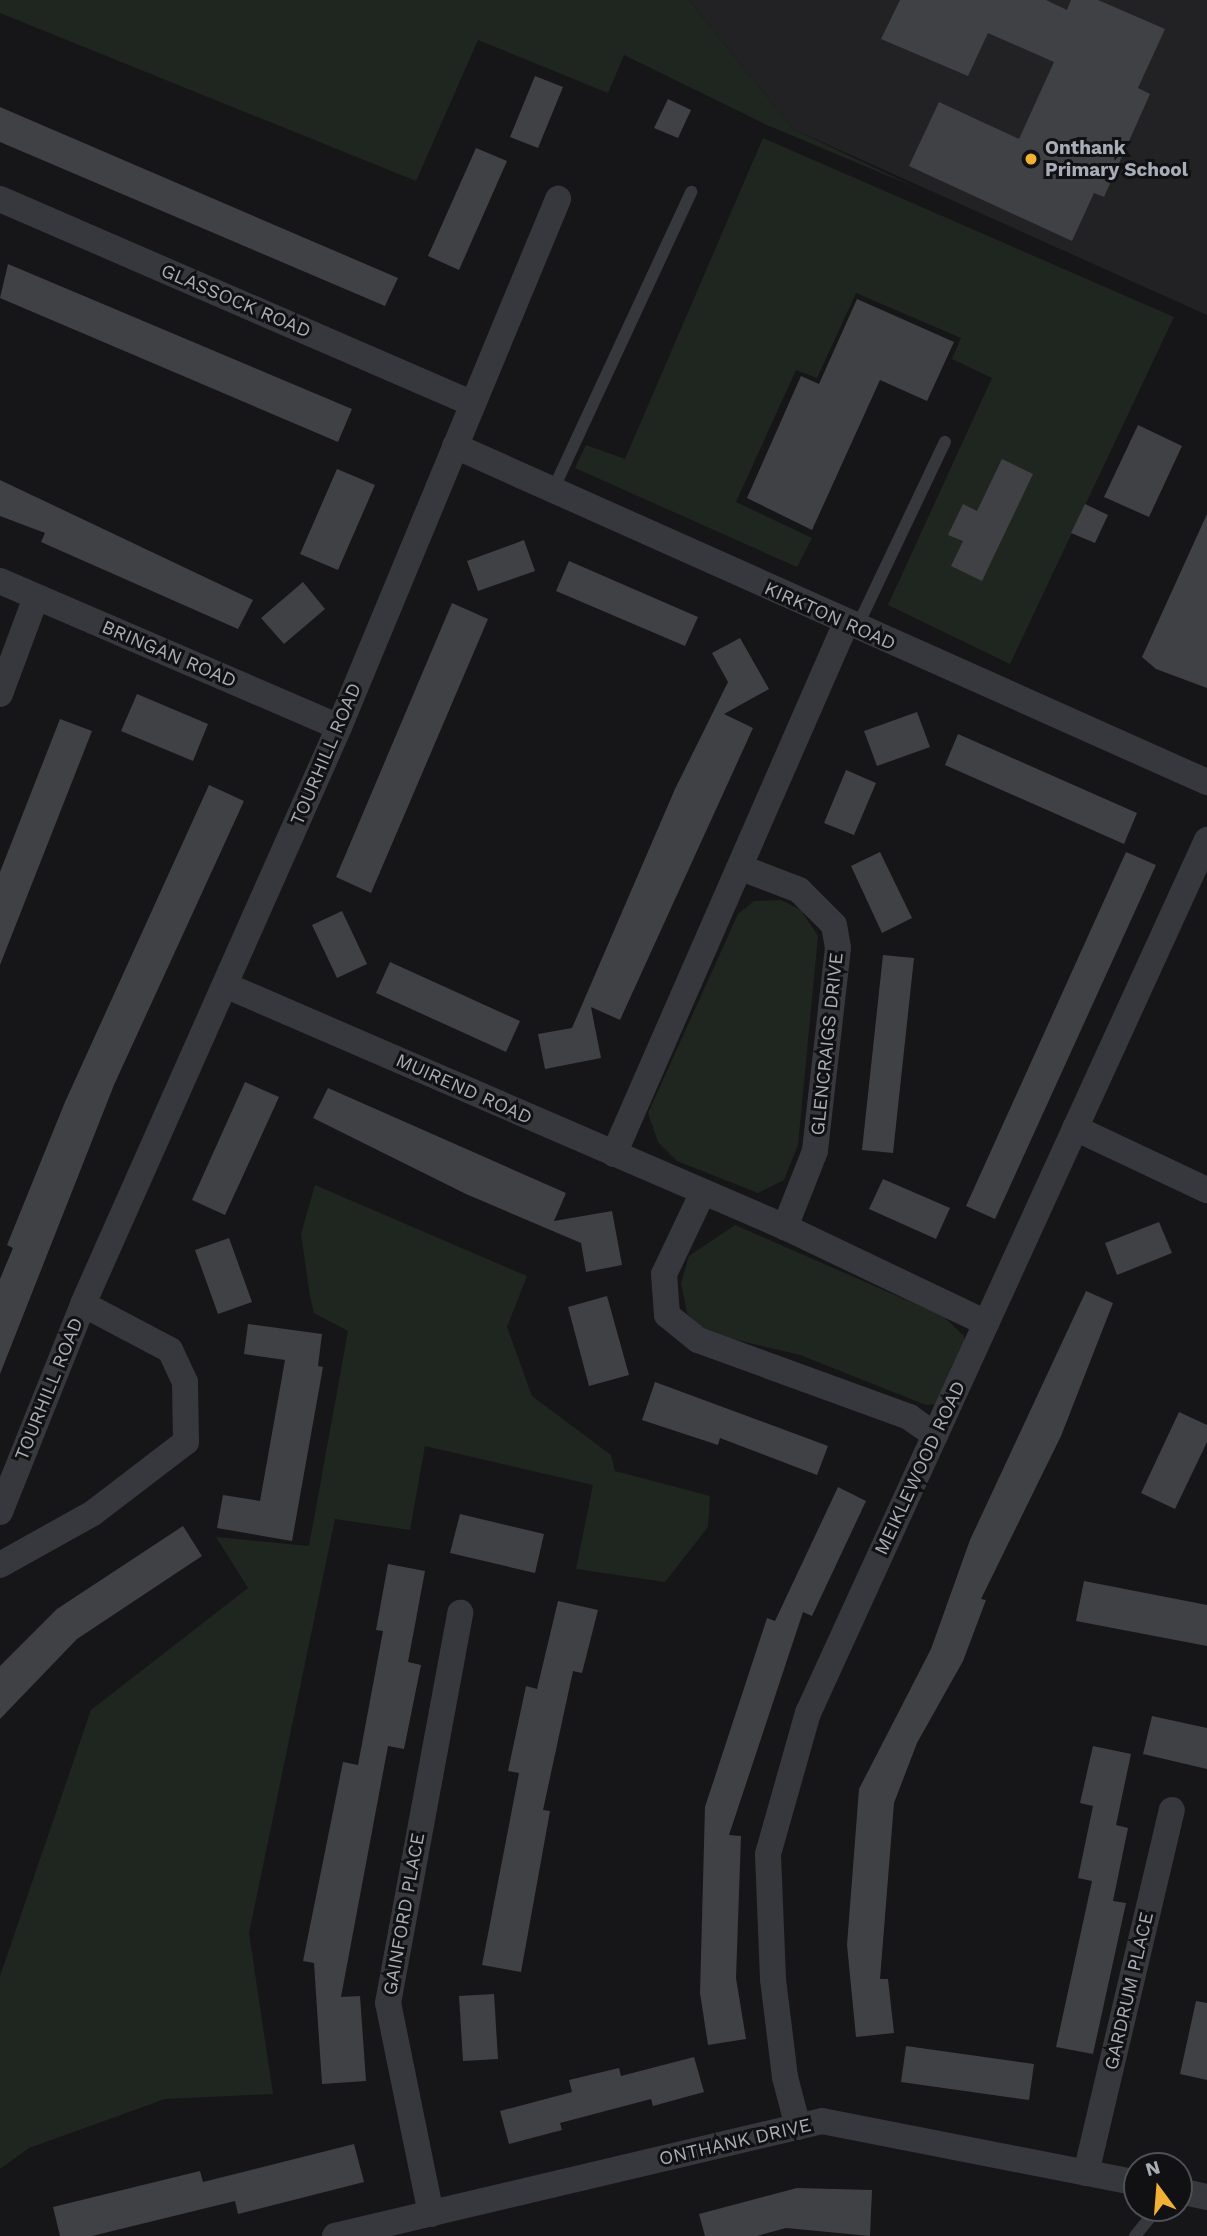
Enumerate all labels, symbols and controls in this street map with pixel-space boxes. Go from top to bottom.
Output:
place label: Onthank Primary School [1045,137,1188,181]
marker: Onthank Primary School [1023,151,1039,167]
street label: GLASSOCK ROAD [158,259,314,343]
street label: KIRKTON ROAD [761,577,899,655]
street label: BRINGAN ROAD [98,615,240,693]
street label: TOURHILL ROAD [286,679,366,829]
street label: GLENCRAIGS DRIVE [806,951,848,1137]
street label: MUIREND ROAD [392,1049,536,1129]
street label: TOURHILL ROAD [10,1314,88,1464]
street label: MEIKLEWOOD ROAD [870,1377,970,1559]
street label: GAINFORD PLACE [378,1831,430,1997]
street label: GARDRUM PLACE [1100,1910,1158,2072]
street label: ONTHANK DRIVE [657,2113,813,2171]
north arrow [1123,2152,1193,2222]
text: N [1143,2155,1163,2181]

